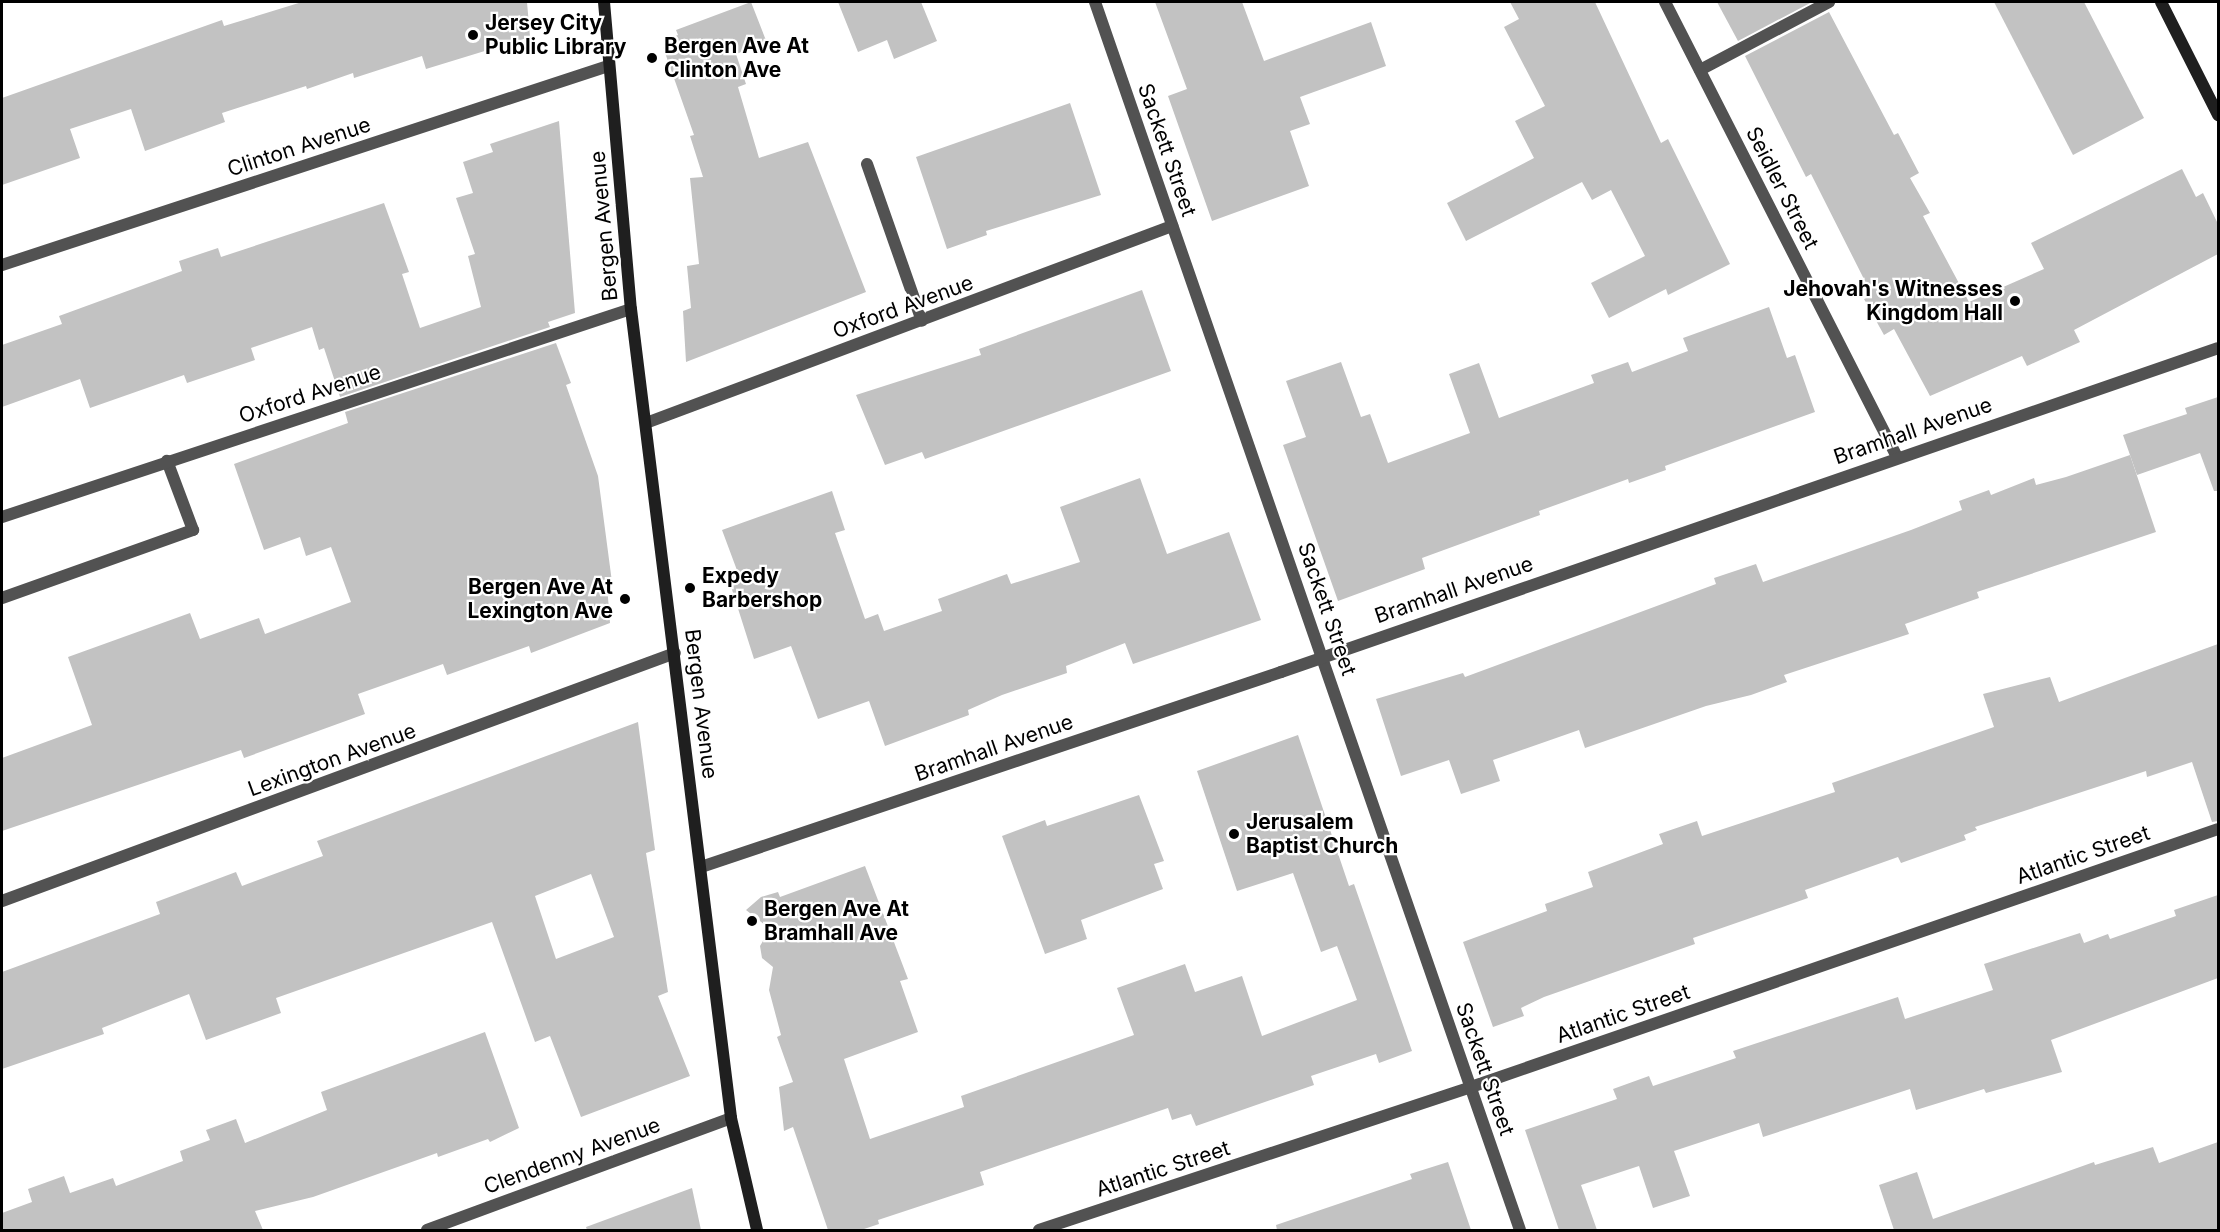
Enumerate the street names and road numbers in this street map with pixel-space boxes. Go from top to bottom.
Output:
street label: Sackett Street [1132,80,1202,220]
street label: Clinton Avenue [224,112,374,182]
street label: Seidler Street [1740,123,1824,253]
street label: Bergen Avenue [585,150,623,302]
street label: Oxford Avenue [829,270,977,344]
street label: Oxford Avenue [236,359,384,429]
street label: Bramhall Avenue [1830,392,1996,470]
street label: Sackett Street [1292,539,1362,679]
street label: Bramhall Avenue [1371,551,1537,629]
street label: Bergen Avenue [679,628,723,780]
street label: Bramhall Avenue [911,709,1077,787]
street label: Lexington Avenue [245,718,419,802]
street label: Atlantic Street [2013,820,2153,890]
street label: Atlantic Street [1553,979,1693,1049]
street label: Sackett Street [1450,999,1520,1139]
street label: Clendenny Avenue [480,1112,664,1200]
street label: Atlantic Street [1093,1135,1233,1203]

